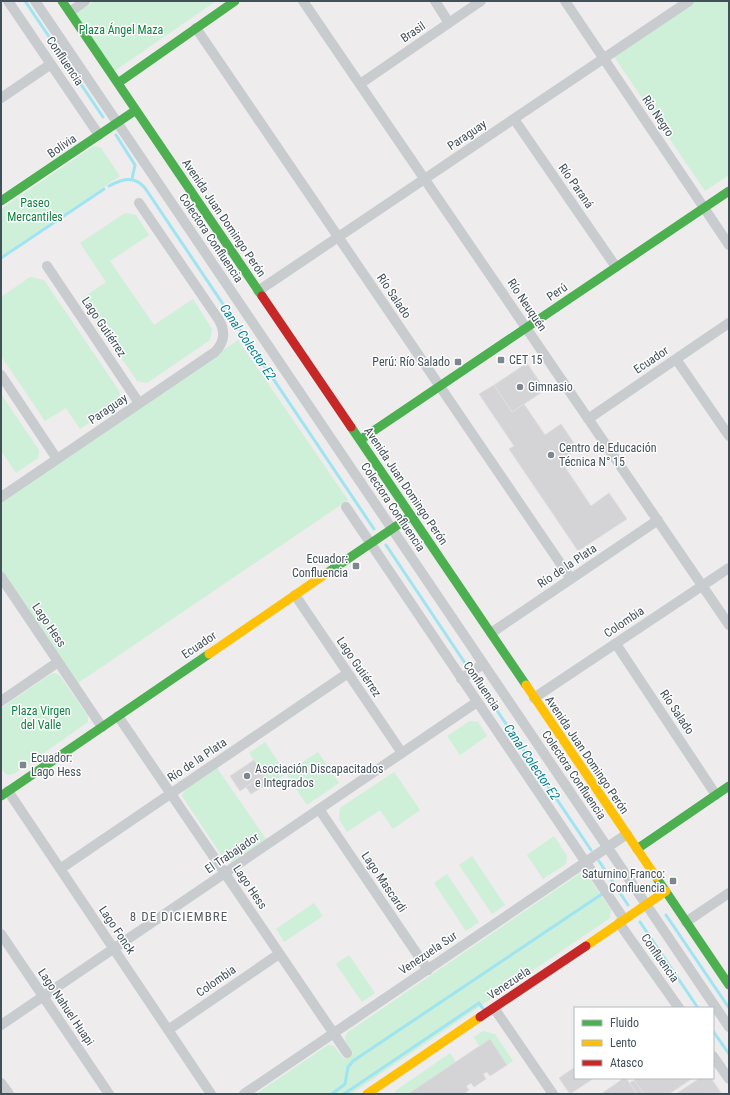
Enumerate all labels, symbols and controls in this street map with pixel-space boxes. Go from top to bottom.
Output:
street label: Brasil [398,19,428,45]
park label: Plaza Ángel Maza [79,22,164,37]
street label: Confluencia [44,34,87,88]
street label: Río Negro [639,93,677,139]
street label: Paraguay [445,117,489,153]
street label: Bolivia [45,131,79,161]
street label: Avenida Juan Domingo Perón [179,156,269,280]
street label: Río Paraná [556,161,597,211]
street label: Colectora Confluencia [176,191,246,285]
park label: Paseo Mercantiles [7,196,63,224]
street label: Río Salado [374,271,414,321]
street label: Río Neuquén [504,276,550,334]
street label: Perú [544,280,570,304]
street label: Lago Gutiérrez [79,294,129,360]
water label: Canal Colector E2 [217,301,279,383]
street label: Ecuador [631,343,671,377]
place label: CET 15 [509,353,543,367]
place label: Perú: Río Salado [372,355,450,369]
marker: CET 15 [496,355,506,365]
marker: Perú: Río Salado [453,357,463,367]
place label: Gimnasio [528,380,573,394]
marker: Gimnasio [515,382,525,392]
street label: Paraguay [86,391,130,427]
street label: Avenida Juan Domingo Perón [361,424,451,548]
place label: Centro de Educación Técnica N° 15 [559,441,657,469]
marker: Centro de Educación Técnica N° 15 [546,450,556,460]
street label: Colectora Confluencia [358,460,428,554]
street label: Río de la Plata [535,541,599,591]
place label: Ecuador: Confluencia [292,552,348,580]
marker: Ecuador: Confluencia [351,561,361,571]
street label: Lago Hess [29,600,69,650]
street label: Colombia [601,603,647,640]
street label: Ecuador [179,628,219,662]
street label: Lago Gutiérrez [334,634,384,700]
street label: Confluencia [461,659,504,713]
street label: Río Salado [657,687,697,737]
street label: Avenida Juan Domingo Perón [542,693,632,817]
park label: Plaza Virgen del Valle [11,704,71,732]
water label: Canal Colector E2 [501,721,563,803]
street label: Colectora Confluencia [539,728,609,822]
street label: Río de la Plata [165,735,229,785]
place label: Ecuador: Lago Hess [31,751,81,779]
marker: Ecuador: Lago Hess [18,760,28,770]
place label: Asociación Discapacitados e Integrados [255,762,383,790]
marker: Asociación Discapacitados e Integrados [242,771,252,781]
street label: El Trabajador [202,830,262,876]
street label: Lago Mascardi [359,849,409,915]
street label: Lago Hess [230,862,270,912]
place label: Saturnino Franco: Confluencia [582,867,665,895]
marker: Saturnino Franco: Confluencia [668,876,678,886]
street label: Lago Fonck [96,903,138,957]
district label: 8 DE DICIEMBRE [130,909,228,924]
street label: Venezuela Sur [396,928,460,978]
street label: Confluencia [638,931,682,985]
street label: Colombia [194,962,239,1000]
street label: Venezuela [485,963,533,1002]
street label: Lago Nahuel Huapi [35,966,97,1048]
legend [574,1007,714,1079]
text: Fluido [610,1016,639,1030]
text: Lento [610,1036,637,1050]
text: Atasco [610,1056,643,1070]

